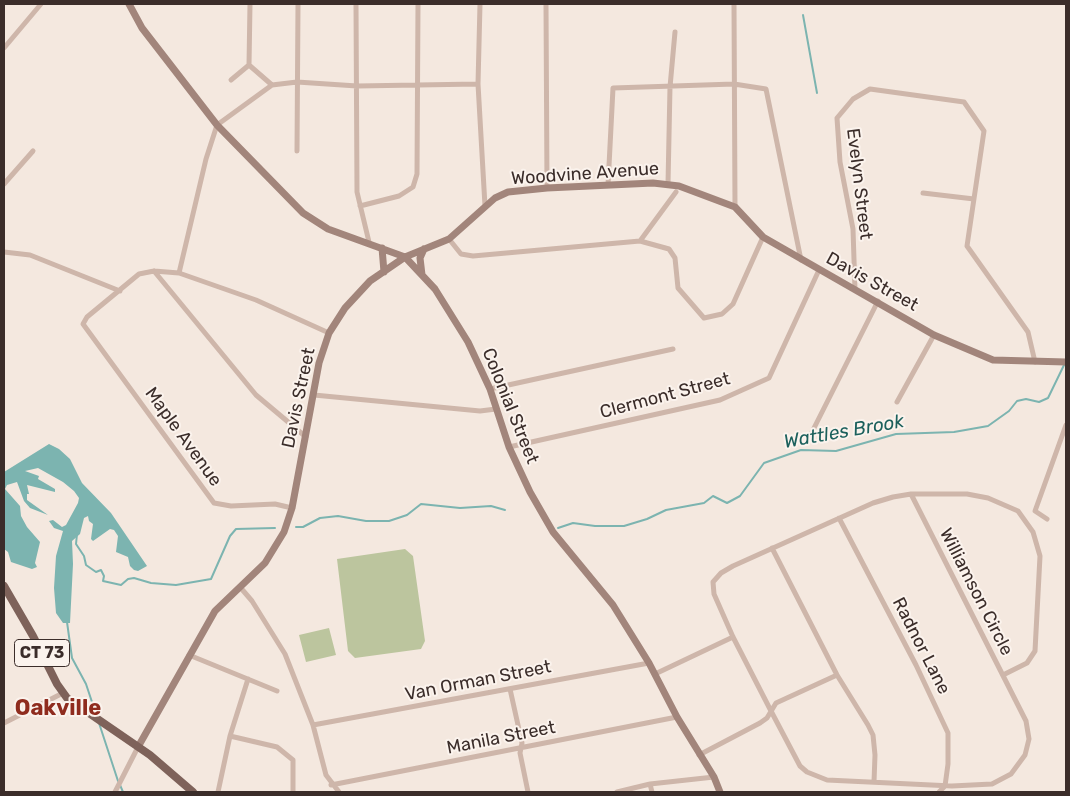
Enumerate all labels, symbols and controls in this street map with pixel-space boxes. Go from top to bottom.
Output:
street label: Evelyn Street [841,127,877,241]
street label: Woodvine Avenue [510,158,660,190]
street label: Davis Street [822,248,922,316]
street label: Colonial Street [477,345,543,467]
street label: Davis Street [278,346,320,450]
street label: Clermont Street [598,368,732,424]
street label: Maple Avenue [140,383,226,491]
water label: Wattles Brook [782,410,906,454]
street label: Williamson Circle [935,525,1017,659]
street label: Radnor Lane [887,594,955,698]
road number: CT 73 [15,640,70,666]
street label: Van Orman Street [403,656,553,706]
district label: Oakville [15,696,101,722]
street label: Manila Street [445,717,557,759]

